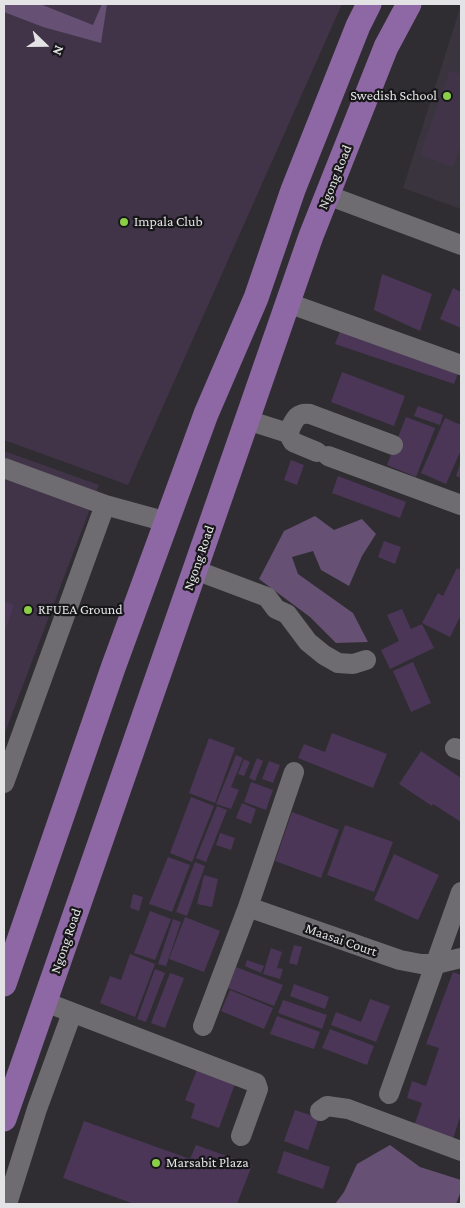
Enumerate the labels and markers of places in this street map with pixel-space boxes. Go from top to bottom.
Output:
place label: Swedish School [350,88,437,104]
marker: Swedish School [441,90,453,102]
place label: Impala Club [134,214,203,230]
marker: Impala Club [118,216,130,228]
place label: RFUEA Ground [38,602,123,618]
marker: RFUEA Ground [22,604,34,616]
place label: Marsabit Plaza [166,1155,249,1171]
marker: Marsabit Plaza [150,1157,162,1169]

